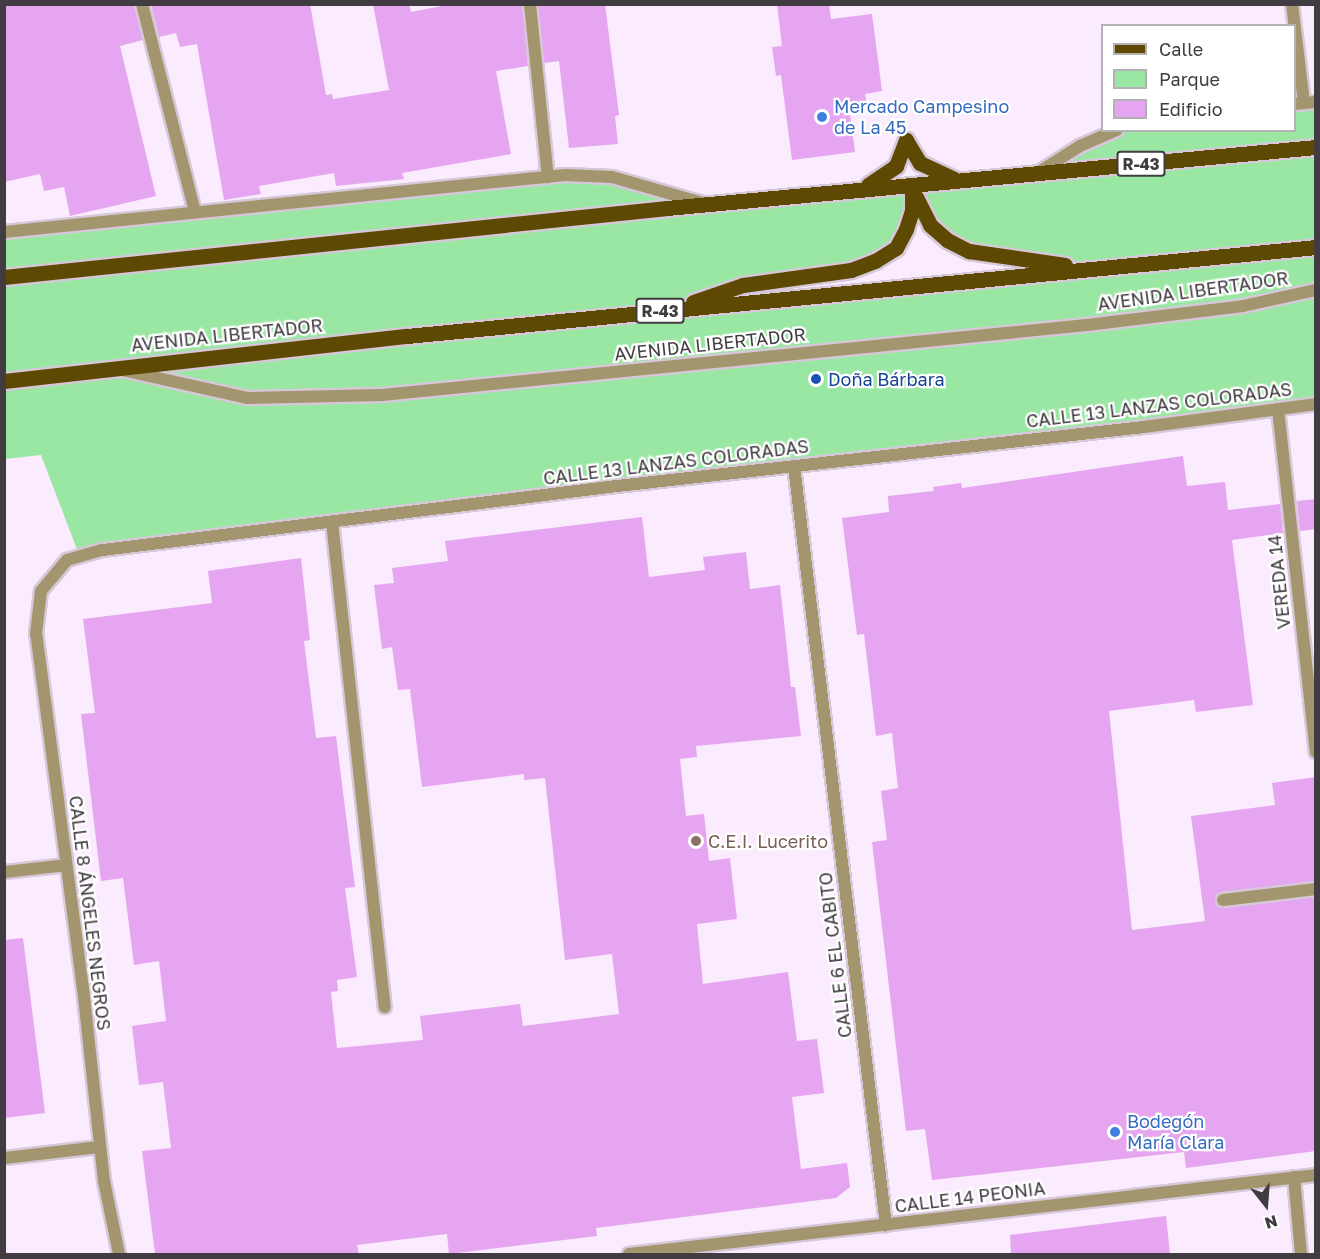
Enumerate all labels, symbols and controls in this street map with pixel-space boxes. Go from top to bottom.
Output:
legend [1101,24,1296,132]
text: Calle [1159,38,1203,60]
text: Parque [1159,68,1220,90]
place label: Mercado Campesino de La 45 [834,96,1009,138]
text: Edificio [1159,98,1223,120]
marker: Mercado Campesino de La 45 [815,110,829,124]
road number: R-43 [1116,151,1166,177]
street label: AVENIDA LIBERTADOR [1096,267,1290,315]
road number: R-43 [634,298,686,324]
street label: AVENIDA LIBERTADOR [130,314,324,356]
street label: AVENIDA LIBERTADOR [613,323,807,365]
place label: Doña Bárbara [828,368,945,390]
marker: Doña Bárbara [809,372,823,386]
street label: CALLE 13 LANZAS COLORADAS [1025,378,1293,432]
street label: CALLE 13 LANZAS COLORADAS [542,435,810,489]
street label: VEREDA 14 [1263,534,1295,630]
street label: CALLE 8 ÁNGELES NEGROS [65,794,115,1032]
place label: C.E.I. Lucerito [708,830,828,852]
marker: C.E.I. Lucerito [689,834,703,848]
street label: CALLE 6 EL CABITO [814,871,856,1039]
place label: Bodegón María Clara [1127,1111,1224,1154]
marker: Bodegón María Clara [1108,1125,1122,1139]
north arrow [1236,1175,1296,1235]
street label: CALLE 14 PEONIA [893,1177,1047,1217]
text: N [1263,1211,1280,1234]

